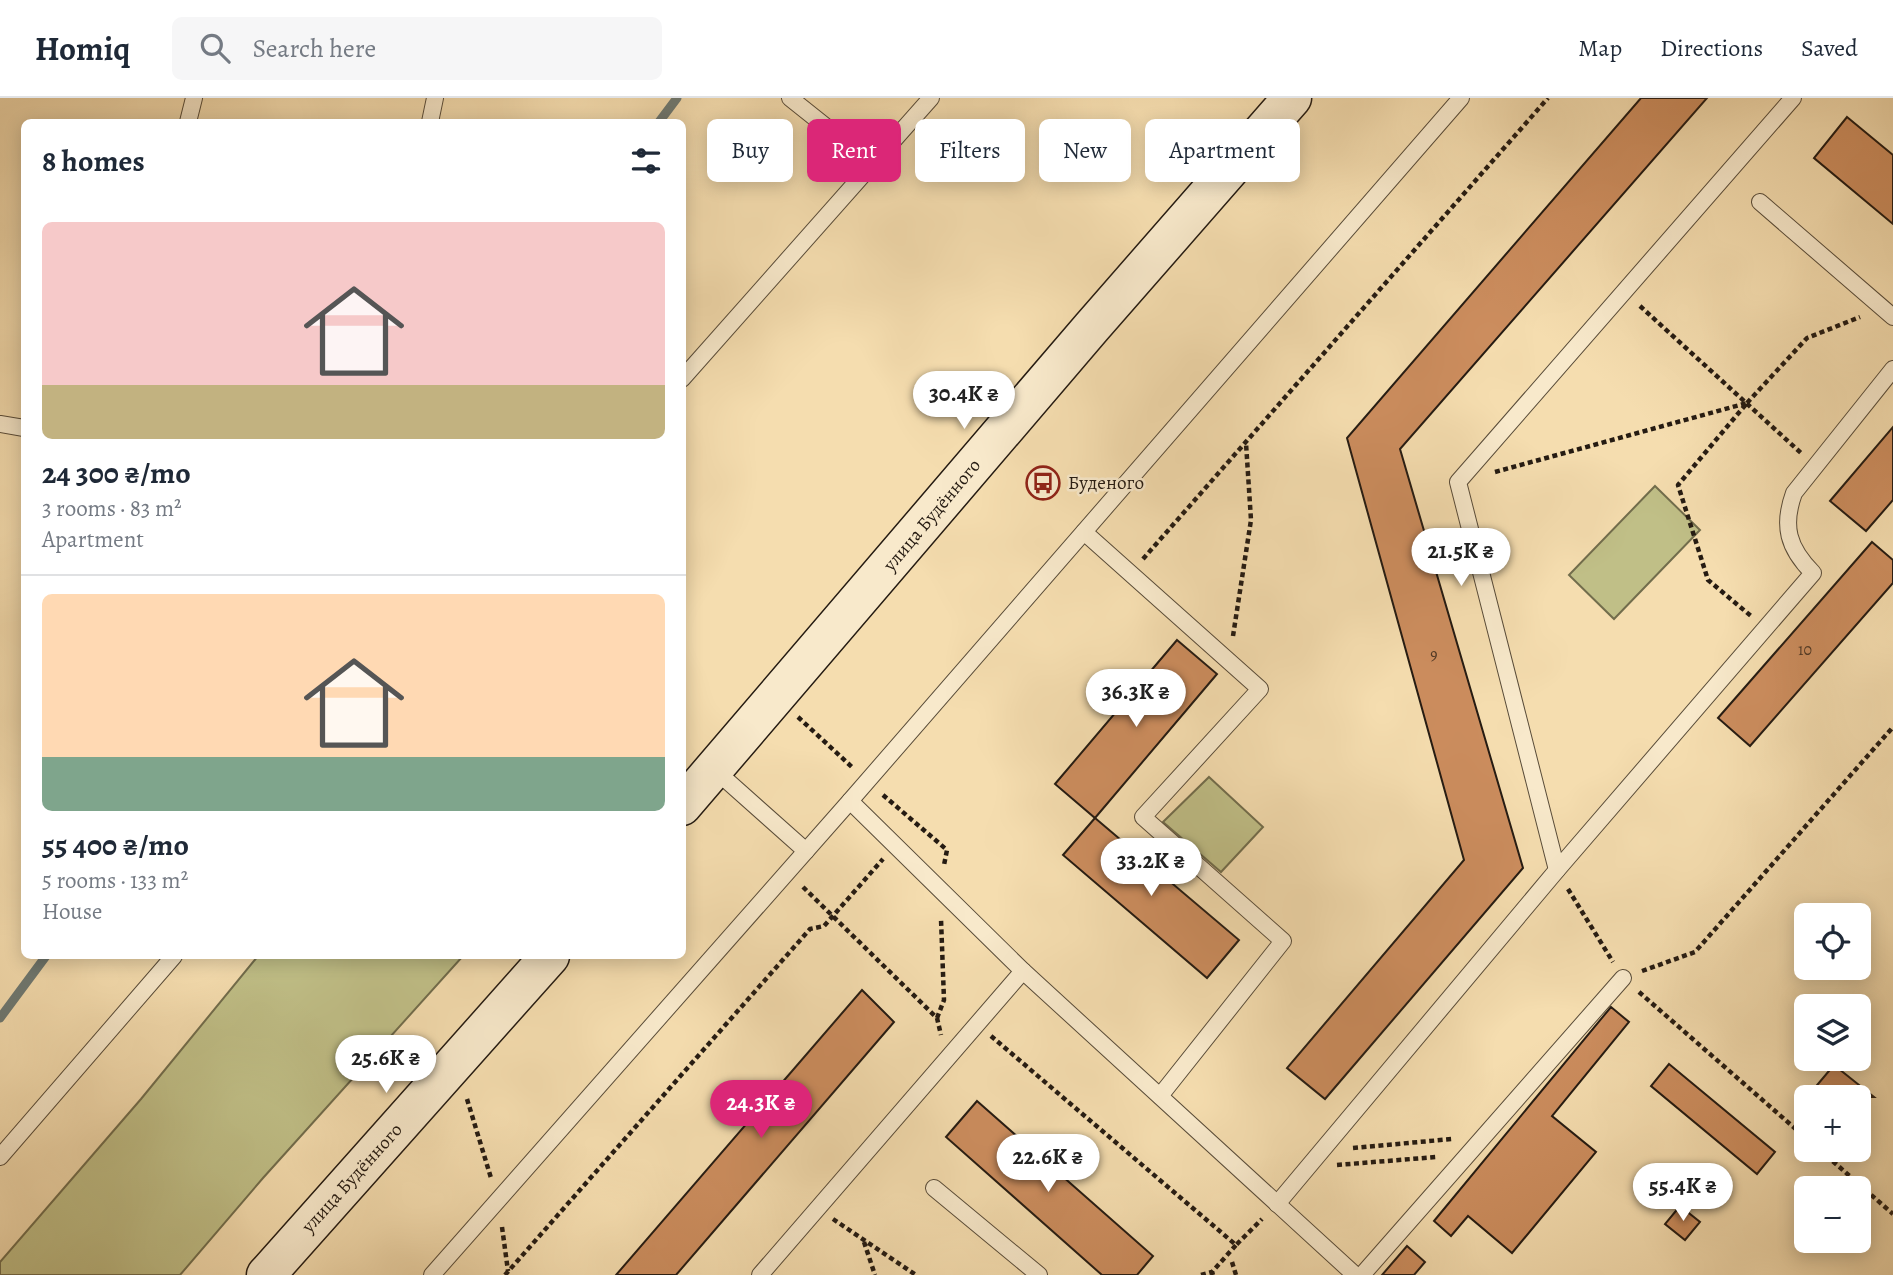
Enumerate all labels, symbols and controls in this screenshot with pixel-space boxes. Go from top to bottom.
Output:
search box [172,17,662,80]
text: Homiq [35,26,130,71]
icon: search [196,29,234,67]
text: Search here [252,31,376,66]
text: Map [1578,32,1622,64]
text: Directions [1660,32,1763,64]
text: Saved [1801,32,1858,64]
chip: Buy [707,119,793,182]
chip: Rent [807,119,901,182]
chip: Filters [915,119,1025,182]
chip: New [1039,119,1131,182]
chip: Apartment [1145,119,1300,182]
text: 8 homes [42,141,145,181]
icon: filters [627,142,665,180]
icon: home [291,268,417,394]
pin: 30.4K ₴ [899,372,1029,431]
text: 30.4K ₴ [929,378,999,409]
text: 24 300 ₴/mo [42,453,191,493]
street label: улица Будённого [877,453,987,578]
bus stop icon: Буденого [1024,464,1062,502]
place label: Буденого [1068,470,1144,496]
text: 3 rooms · 83 m² [42,493,182,524]
text: Apartment [42,524,144,555]
pin: 21.5K ₴ [1396,528,1526,588]
text: 21.5K ₴ [1428,535,1494,566]
house number: 10 [1798,639,1812,661]
icon: home [291,640,417,766]
house number: 9 [1430,644,1438,666]
pin: 36.3K ₴ [1071,670,1201,729]
text: 36.3K ₴ [1102,676,1170,707]
text: 55 400 ₴/mo [42,825,189,865]
pin: 33.2K ₴ [1086,838,1216,898]
text: 33.2K ₴ [1117,845,1185,876]
text: 5 rooms · 133 m² [42,865,188,896]
text: House [42,896,102,927]
map controls [1794,903,1871,1253]
button: locate [1794,903,1871,980]
button: layers [1794,994,1871,1071]
pin: 25.6K ₴ [321,1035,451,1095]
text: 25.6K ₴ [351,1042,421,1073]
pin: 24.3K ₴ [696,1080,826,1140]
button: + [1794,1085,1871,1162]
text: 24.3K ₴ [726,1087,796,1118]
street label: улица Будённого [295,1117,408,1239]
pin: 22.6K ₴ [983,1134,1113,1194]
text: 22.6K ₴ [1013,1141,1083,1172]
pin: 55.4K ₴ [1618,1164,1748,1223]
text: 55.4K ₴ [1649,1170,1717,1201]
button: − [1794,1176,1871,1253]

